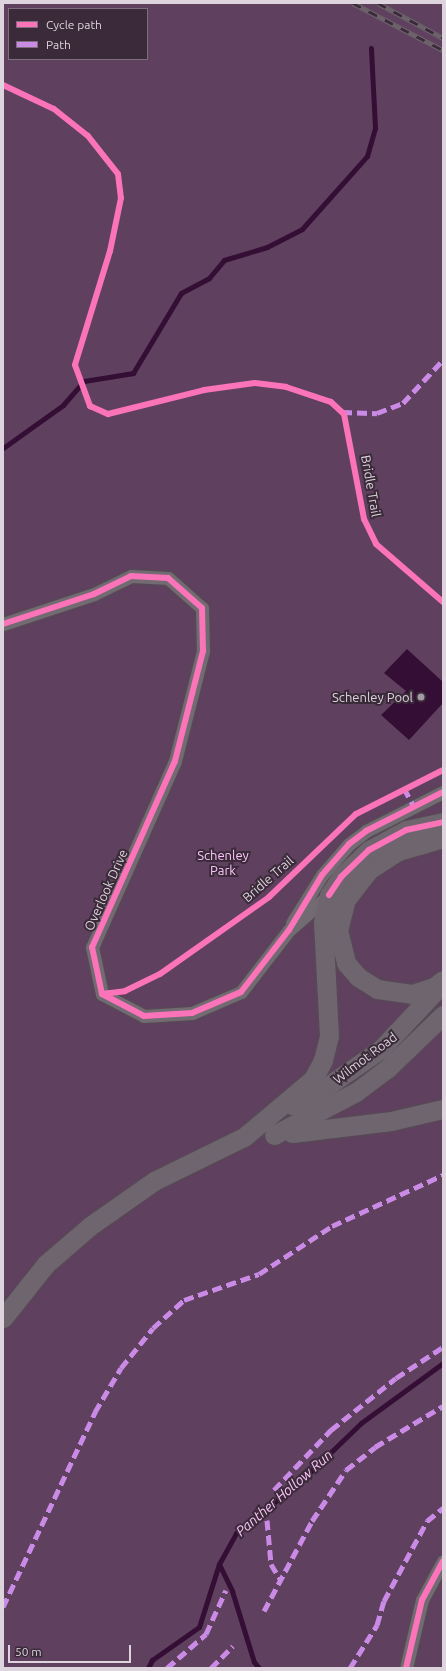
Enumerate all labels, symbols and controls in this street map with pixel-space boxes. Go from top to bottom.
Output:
legend [8,8,148,60]
text: Cycle path [46,18,102,31]
text: Path [46,38,71,51]
street label: Bridle Trail [358,454,384,518]
place label: Schenley Pool [332,689,413,705]
marker: Schenley Pool [416,692,426,702]
street label: Overlook Drive [81,847,131,933]
park label: Schenley Park [197,848,249,879]
street label: Bridle Trail [239,853,297,905]
street label: Wilmot Road [330,1029,400,1087]
water label: Panther Hollow Run [232,1446,336,1540]
scale bar [10,1637,133,1663]
text: 50 m [15,1645,42,1658]

